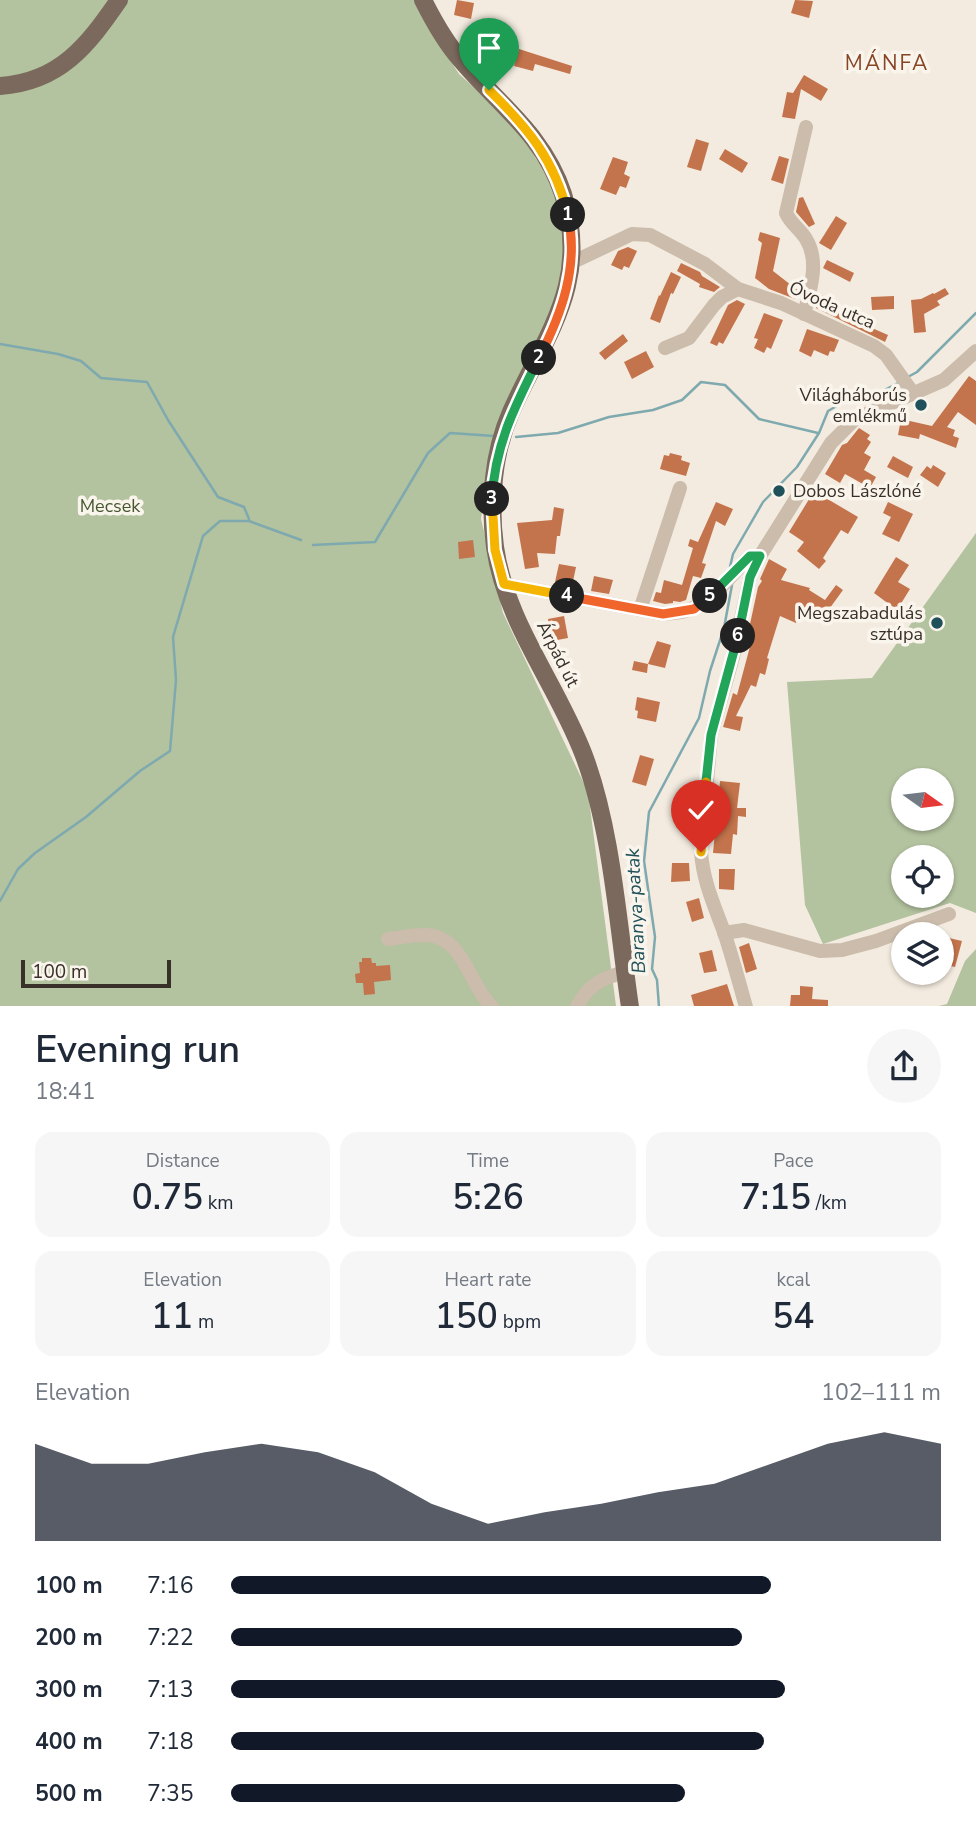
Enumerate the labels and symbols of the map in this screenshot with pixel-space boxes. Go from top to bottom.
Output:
pin [459,18,519,90]
district label: MÁNFA [845,49,929,77]
pin: 1 [550,198,586,232]
street label: Óvoda utca [785,275,879,335]
pin: 2 [522,340,556,376]
place label: Világháborús emlékmű [799,383,907,428]
marker: Világháborús emlékmű [913,397,929,413]
place label: Dobos Lászlóné [793,479,921,503]
pin: 3 [475,482,510,516]
marker: Dobos Lászlóné [771,483,787,499]
park label: Mecsek [80,494,141,518]
pin: 4 [550,578,584,614]
pin: 5 [692,578,728,614]
place label: Megszabadulás sztúpa [797,601,923,646]
marker: Megszabadulás sztúpa [929,615,945,631]
street label: Árpád út [531,617,585,692]
pin: 6 [720,618,756,654]
north arrow [891,768,954,831]
pin [671,780,731,852]
water label: Baranya-patak [620,847,652,974]
scale bar [21,958,172,989]

